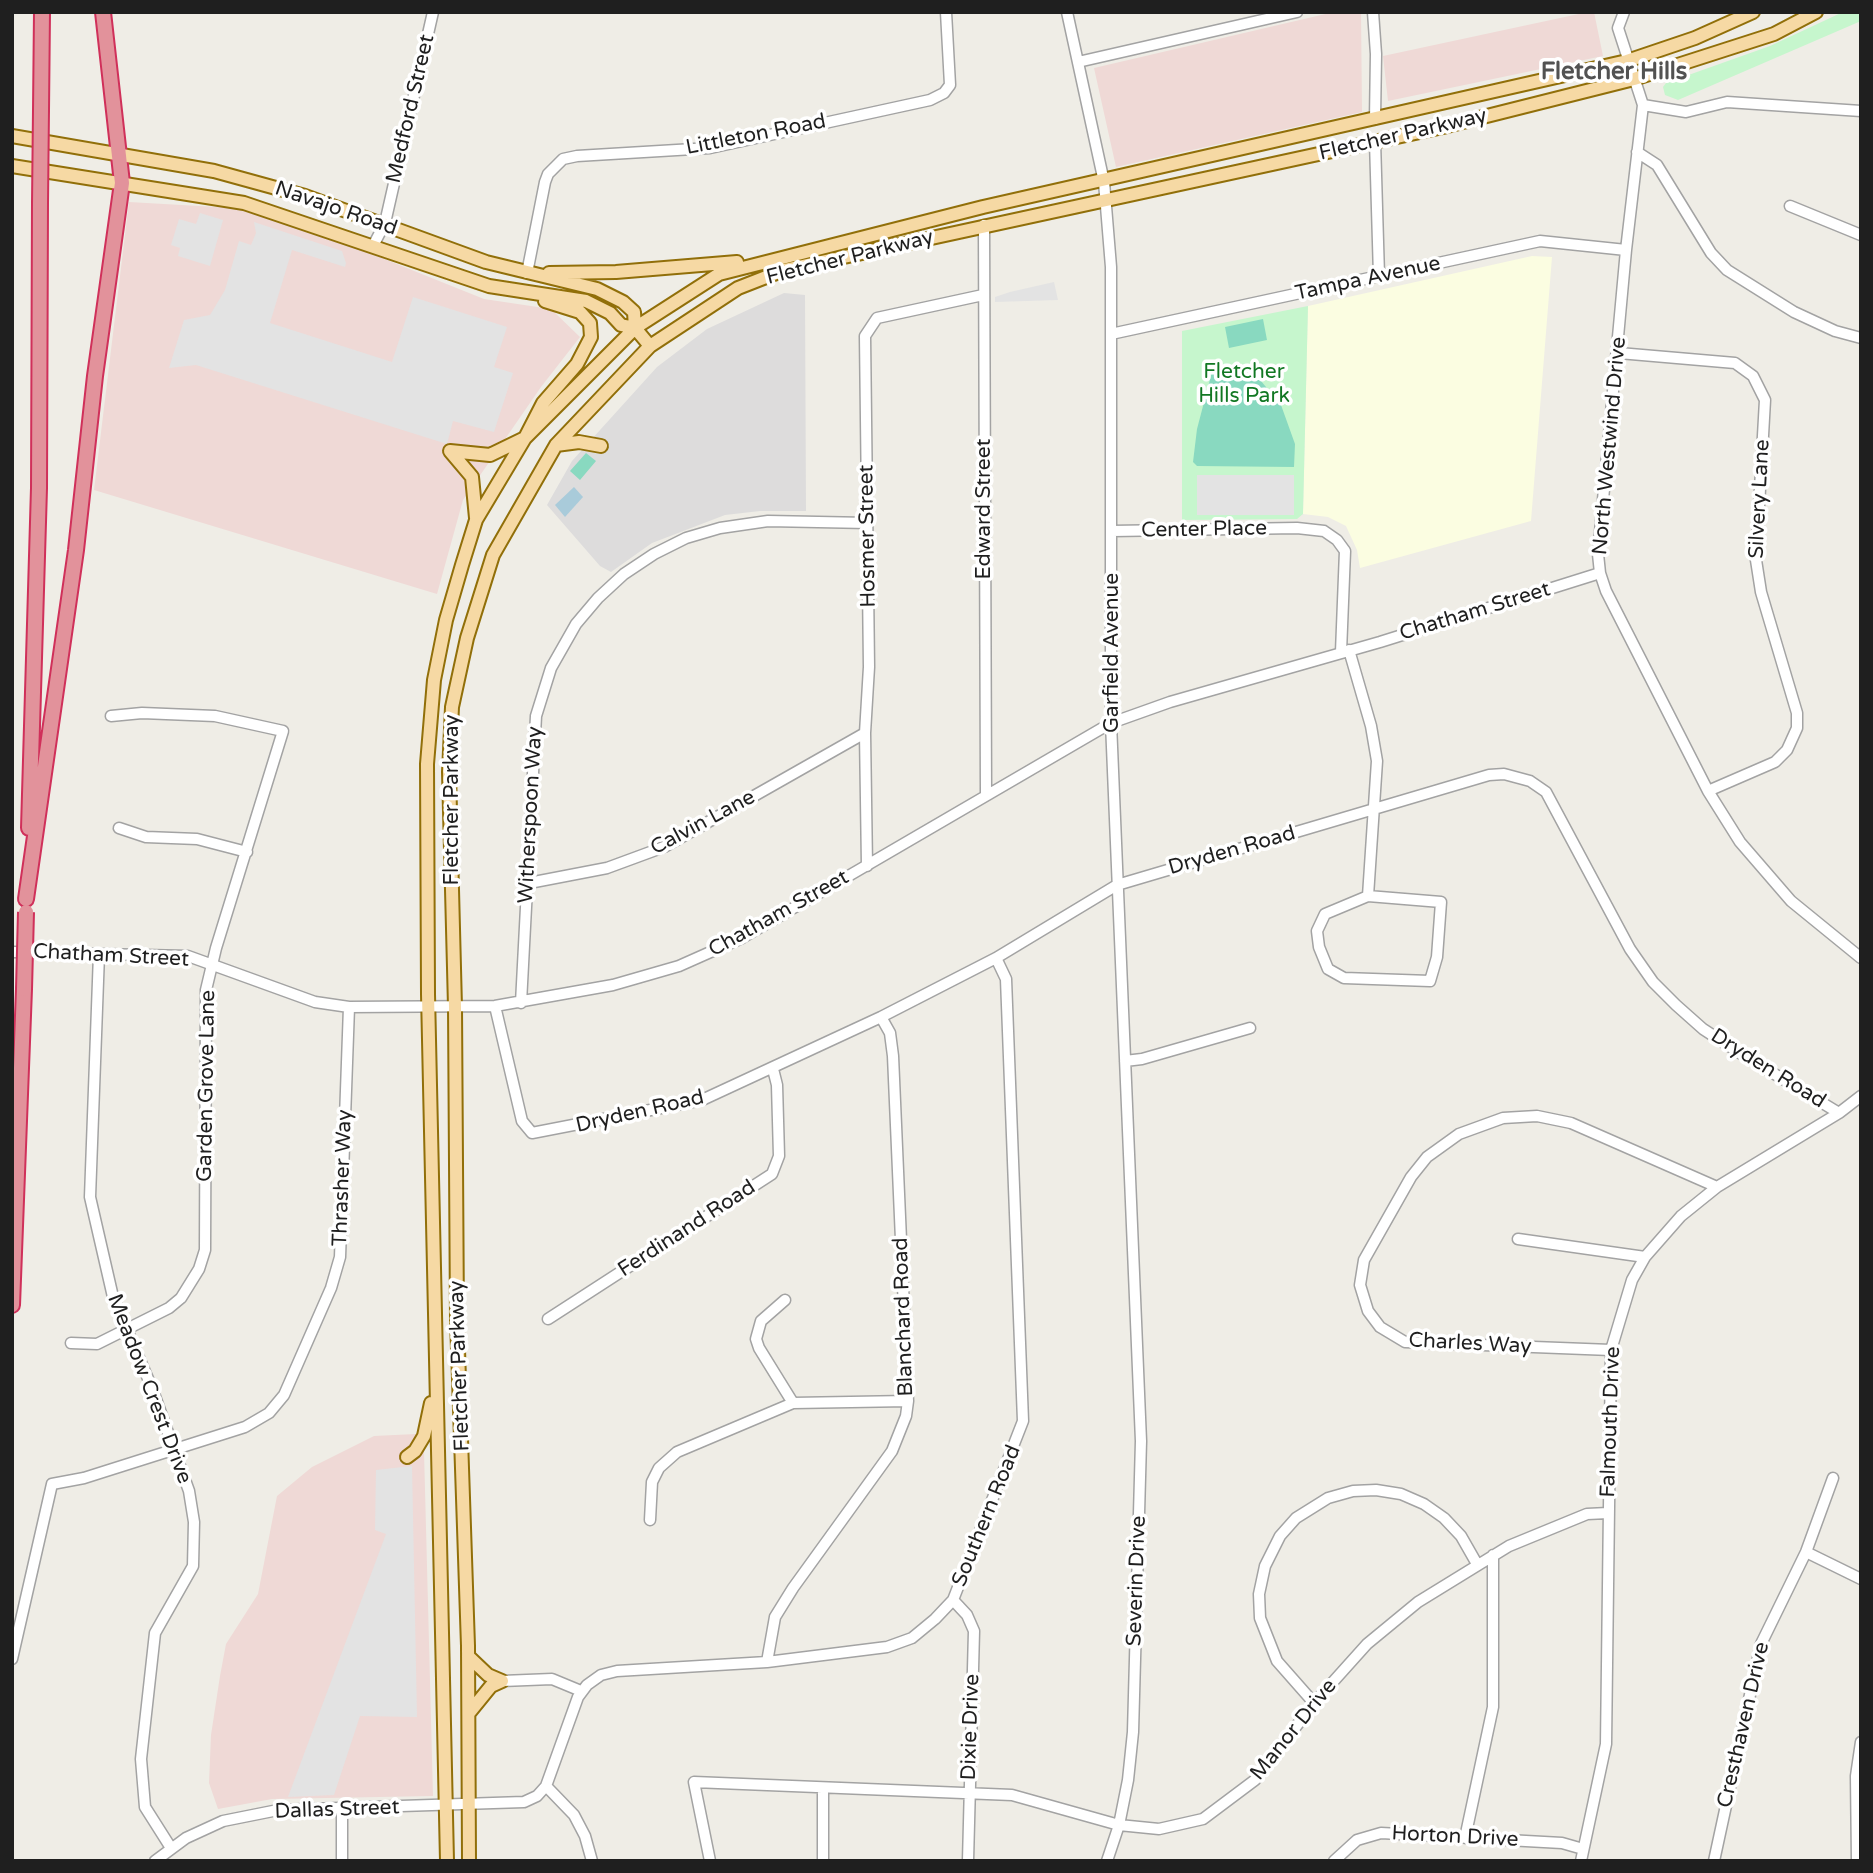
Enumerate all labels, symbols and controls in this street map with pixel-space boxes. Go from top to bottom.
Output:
street label: Medford Street [382,32,440,186]
district label: Fletcher Hills [1541,59,1687,87]
street label: Fletcher Parkway [1317,103,1489,167]
street label: Littleton Road [684,109,828,161]
street label: Navajo Road [272,176,400,242]
street label: Fletcher Parkway [764,225,936,291]
street label: Tampa Avenue [1293,251,1443,307]
street label: North Westwind Drive [1588,336,1632,556]
park label: Fletcher Hills Park [1198,359,1290,409]
street label: Edward Street [971,438,997,580]
street label: Silvery Lane [1744,439,1776,559]
street label: Hosmer Street [854,464,882,608]
street label: Center Place [1141,516,1267,544]
street label: Garfield Avenue [1099,573,1125,733]
street label: Chatham Street [1397,577,1553,647]
street label: Fletcher Parkway [439,714,465,886]
street label: Witherspoon Way [514,726,548,904]
street label: Calvin Lane [646,785,760,861]
street label: Dryden Road [1166,821,1298,881]
street label: Chatham Street [705,865,853,963]
street label: Chatham Street [32,939,190,973]
street label: Garden Grove Lane [193,990,221,1182]
street label: Dryden Road [1706,1024,1830,1114]
street label: Dryden Road [573,1085,707,1139]
street label: Thrasher Way [328,1109,358,1247]
street label: Ferdinand Road [614,1175,760,1283]
street label: Blanchard Road [889,1237,919,1397]
street label: Fletcher Parkway [444,1280,476,1452]
street label: Meadow Crest Drive [101,1291,197,1487]
street label: Charles Way [1408,1328,1532,1360]
street label: Falmouth Drive [1596,1346,1626,1498]
street label: Southern Road [947,1442,1027,1590]
street label: Severin Drive [1122,1515,1152,1647]
street label: Cresthaven Drive [1713,1640,1775,1810]
street label: Dixie Drive [957,1673,985,1781]
street label: Manor Drive [1246,1674,1342,1786]
street label: Dallas Street [274,1795,400,1825]
street label: Horton Drive [1391,1821,1519,1853]

